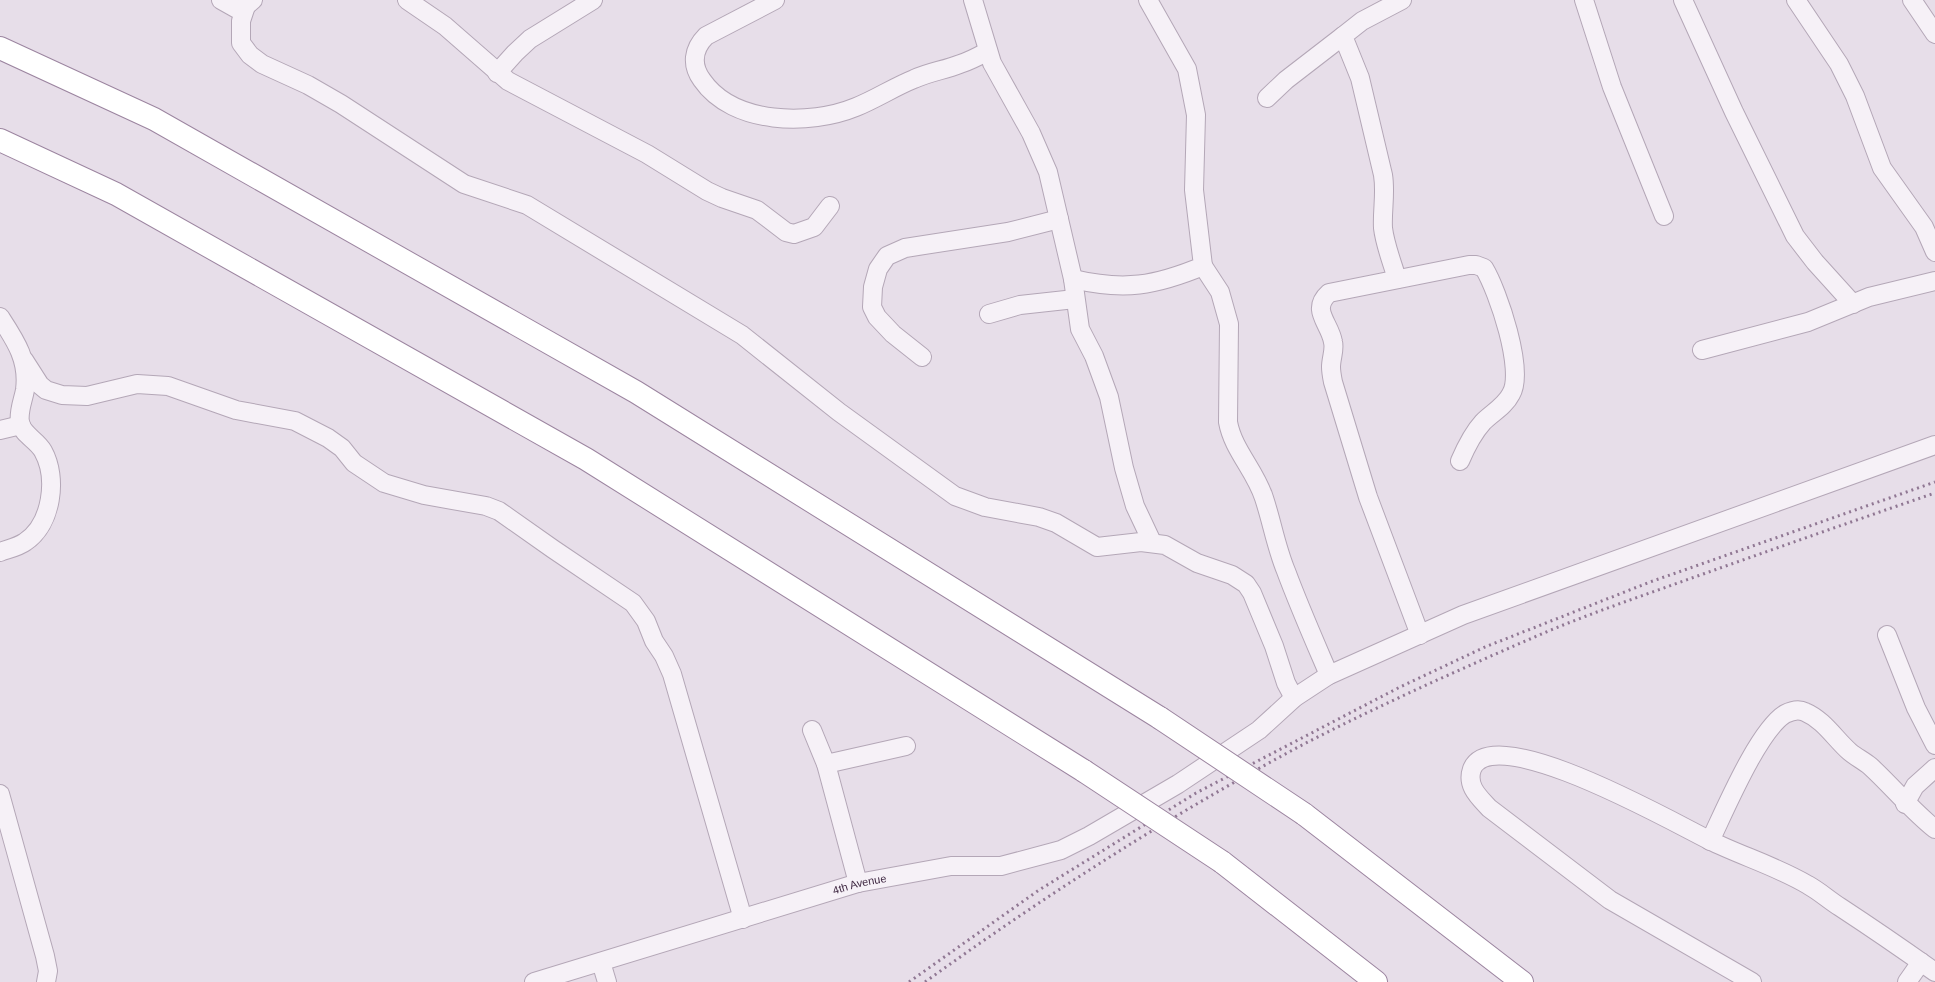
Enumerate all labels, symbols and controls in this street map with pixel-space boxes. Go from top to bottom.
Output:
street label: 4th Avenue [831,872,887,896]

